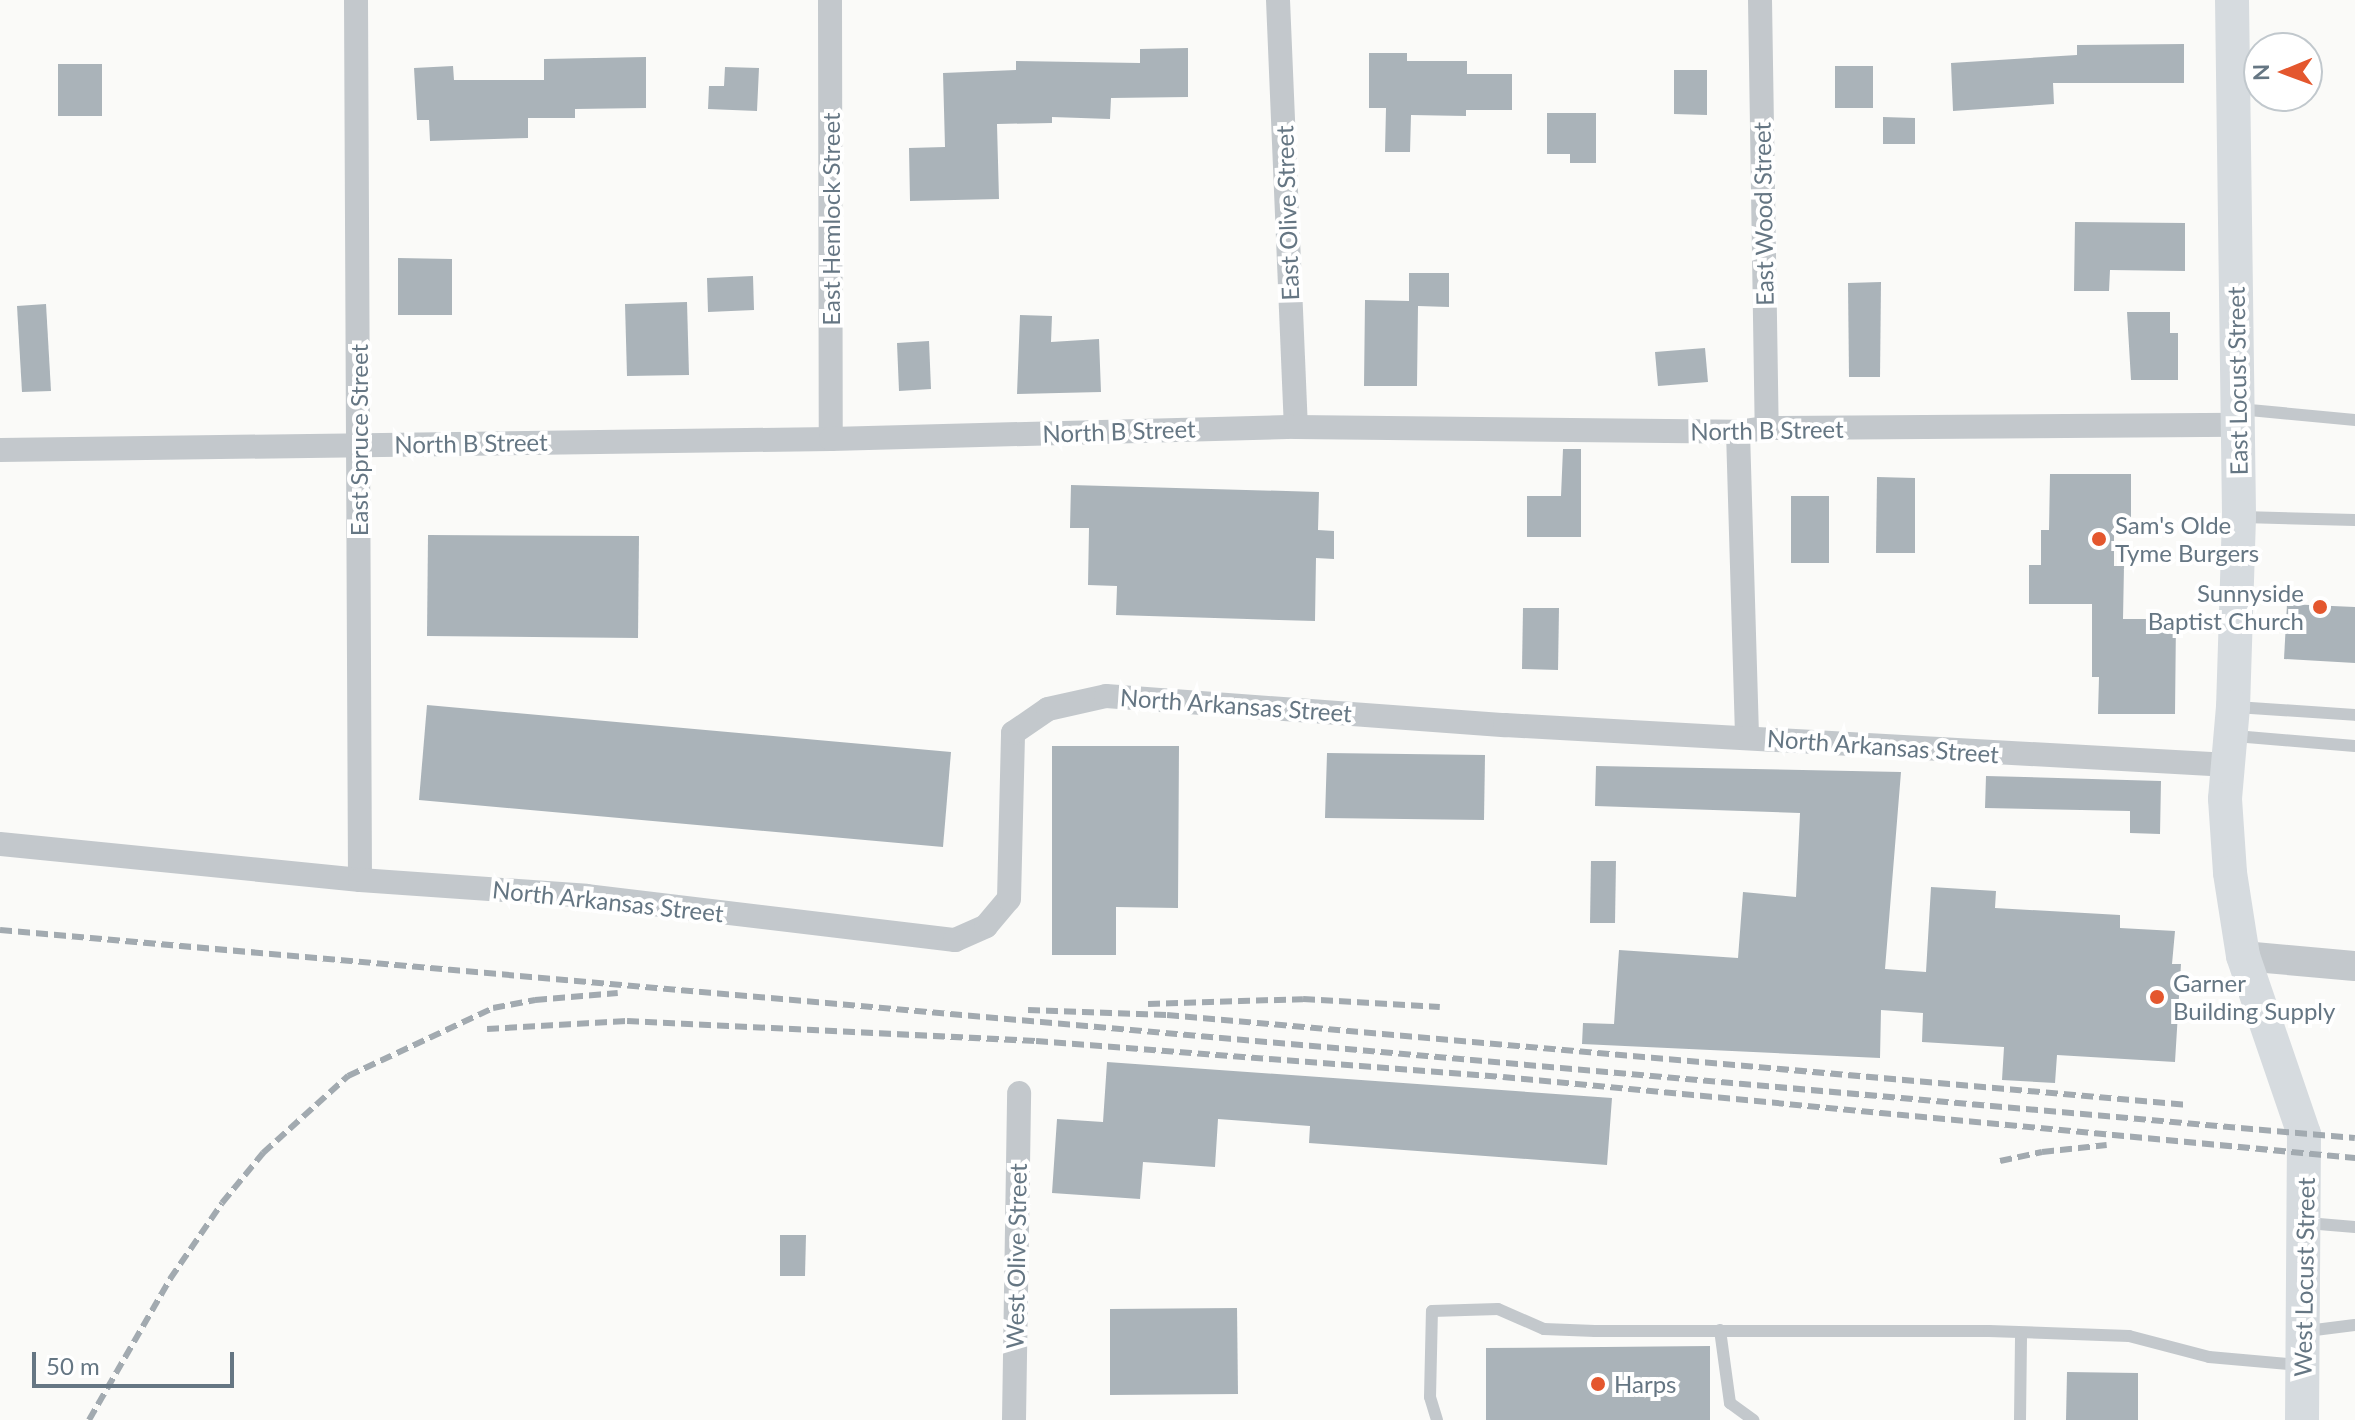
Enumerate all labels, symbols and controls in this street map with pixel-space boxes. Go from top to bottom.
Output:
north arrow [2243,32,2323,112]
text: N [2247,64,2274,81]
street label: East Hemlock Street [817,112,845,326]
street label: East Wood Street [1747,122,1779,306]
street label: East Olive Street [1270,125,1304,301]
street label: East Locust Street [2221,286,2253,476]
street label: East Spruce Street [345,344,373,536]
street label: North B Street [1042,414,1196,448]
street label: North B Street [1690,414,1844,446]
street label: North B Street [394,427,548,459]
place label: Sam's Olde Tyme Burgers [2115,511,2259,567]
marker: Sam's Olde Tyme Burgers [2090,530,2108,548]
place label: Sunnyside Baptist Church [2148,579,2304,635]
marker: Sunnyside Baptist Church [2311,598,2329,616]
street label: North Arkansas Street [1119,683,1353,727]
street label: North Arkansas Street [1766,724,2000,768]
street label: North Arkansas Street [491,875,725,927]
place label: Garner Building Supply [2173,969,2335,1025]
marker: Garner Building Supply [2148,988,2166,1006]
street label: West Olive Street [1000,1163,1032,1349]
street label: West Locust Street [2288,1177,2320,1377]
scale bar [36,1336,238,1386]
text: 50 m [46,1351,100,1380]
place label: Harps [1614,1370,1676,1398]
marker: Harps [1589,1375,1607,1393]

